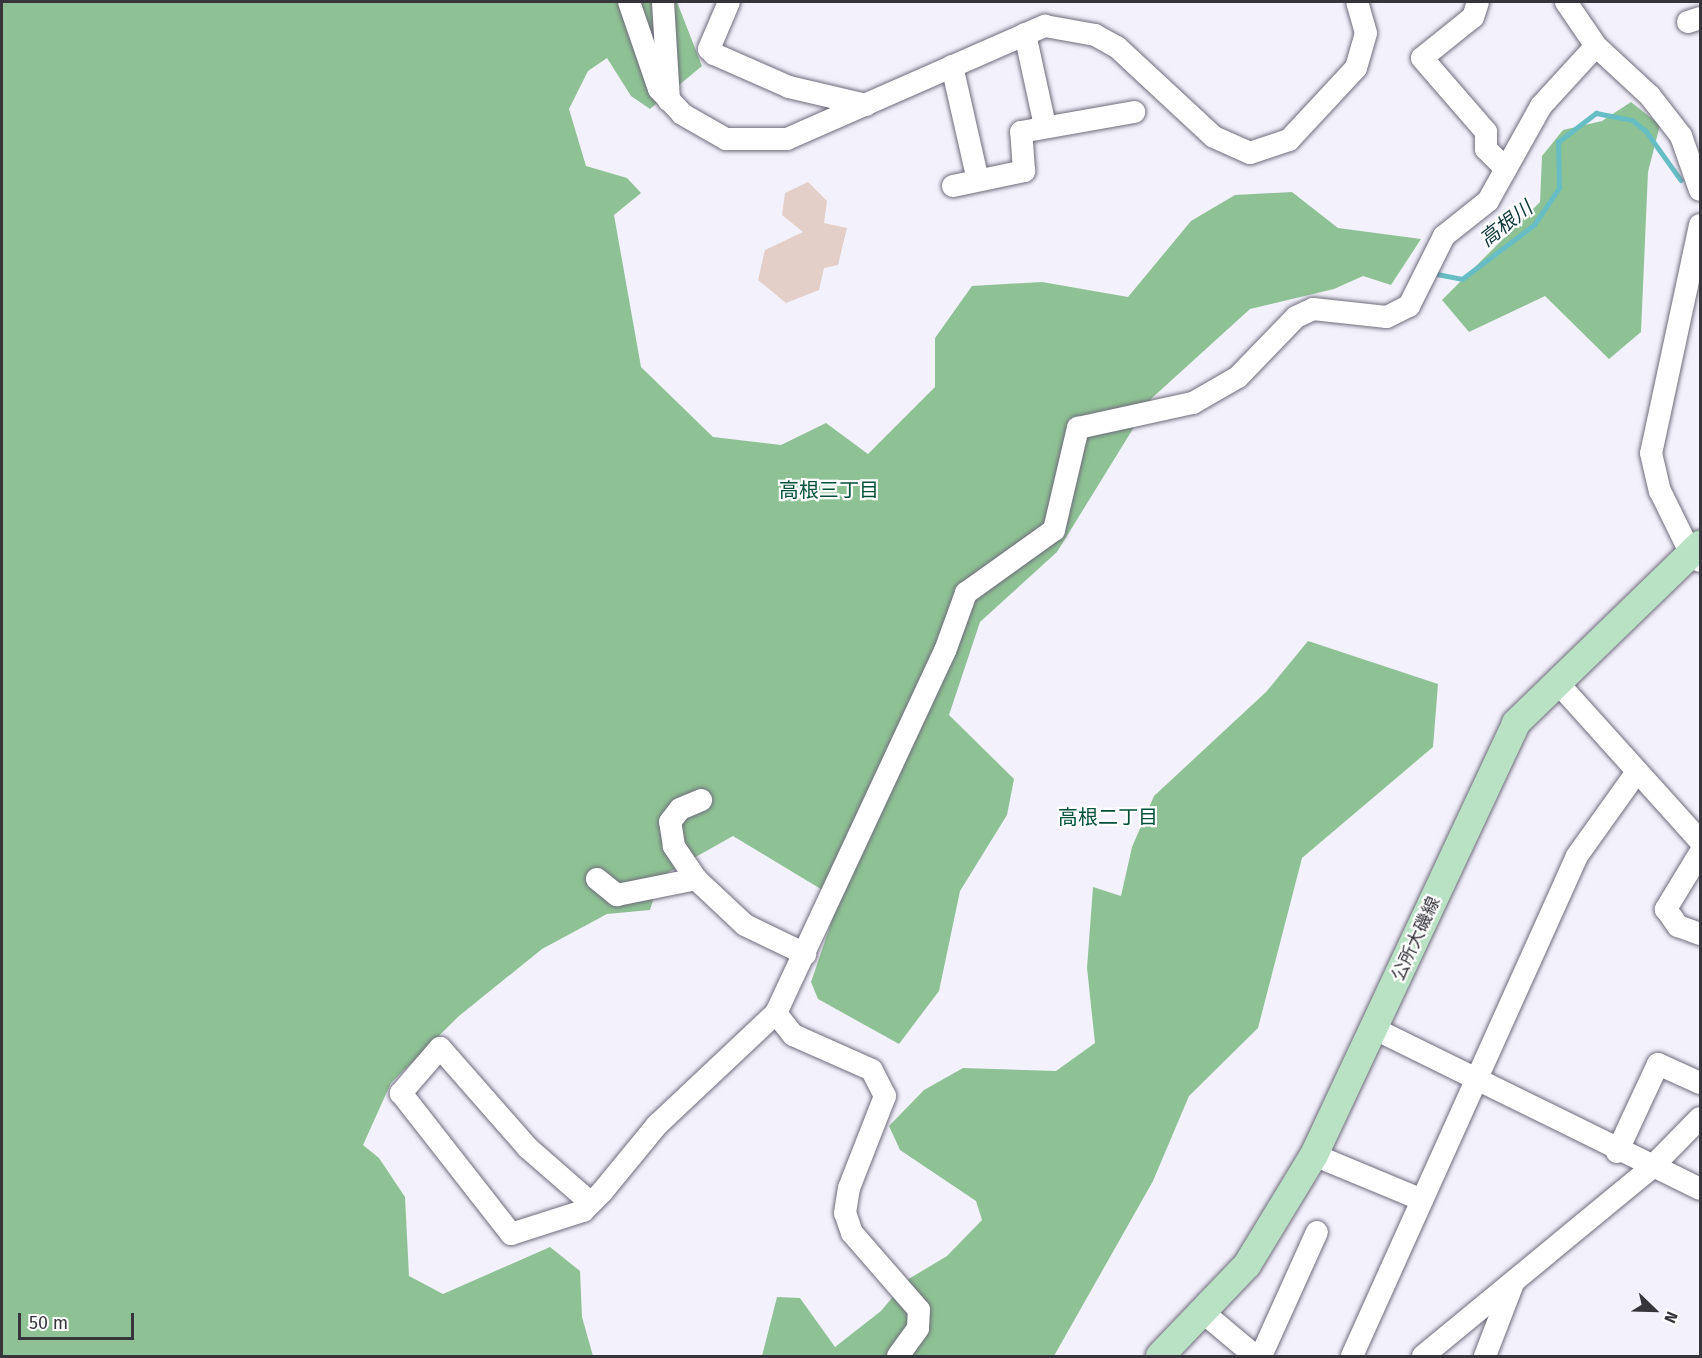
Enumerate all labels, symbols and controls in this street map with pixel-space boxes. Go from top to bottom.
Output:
water label: 高根川 [1475,196,1537,252]
district label: 高根三丁目 [779,478,879,502]
district label: 高根二丁目 [1058,805,1158,829]
street label: 公所大磯線 [1387,894,1445,984]
north arrow [1624,1280,1684,1340]
scale bar [21,1301,136,1339]
text: N [1660,1309,1682,1326]
text: 50 m [29,1312,68,1334]

